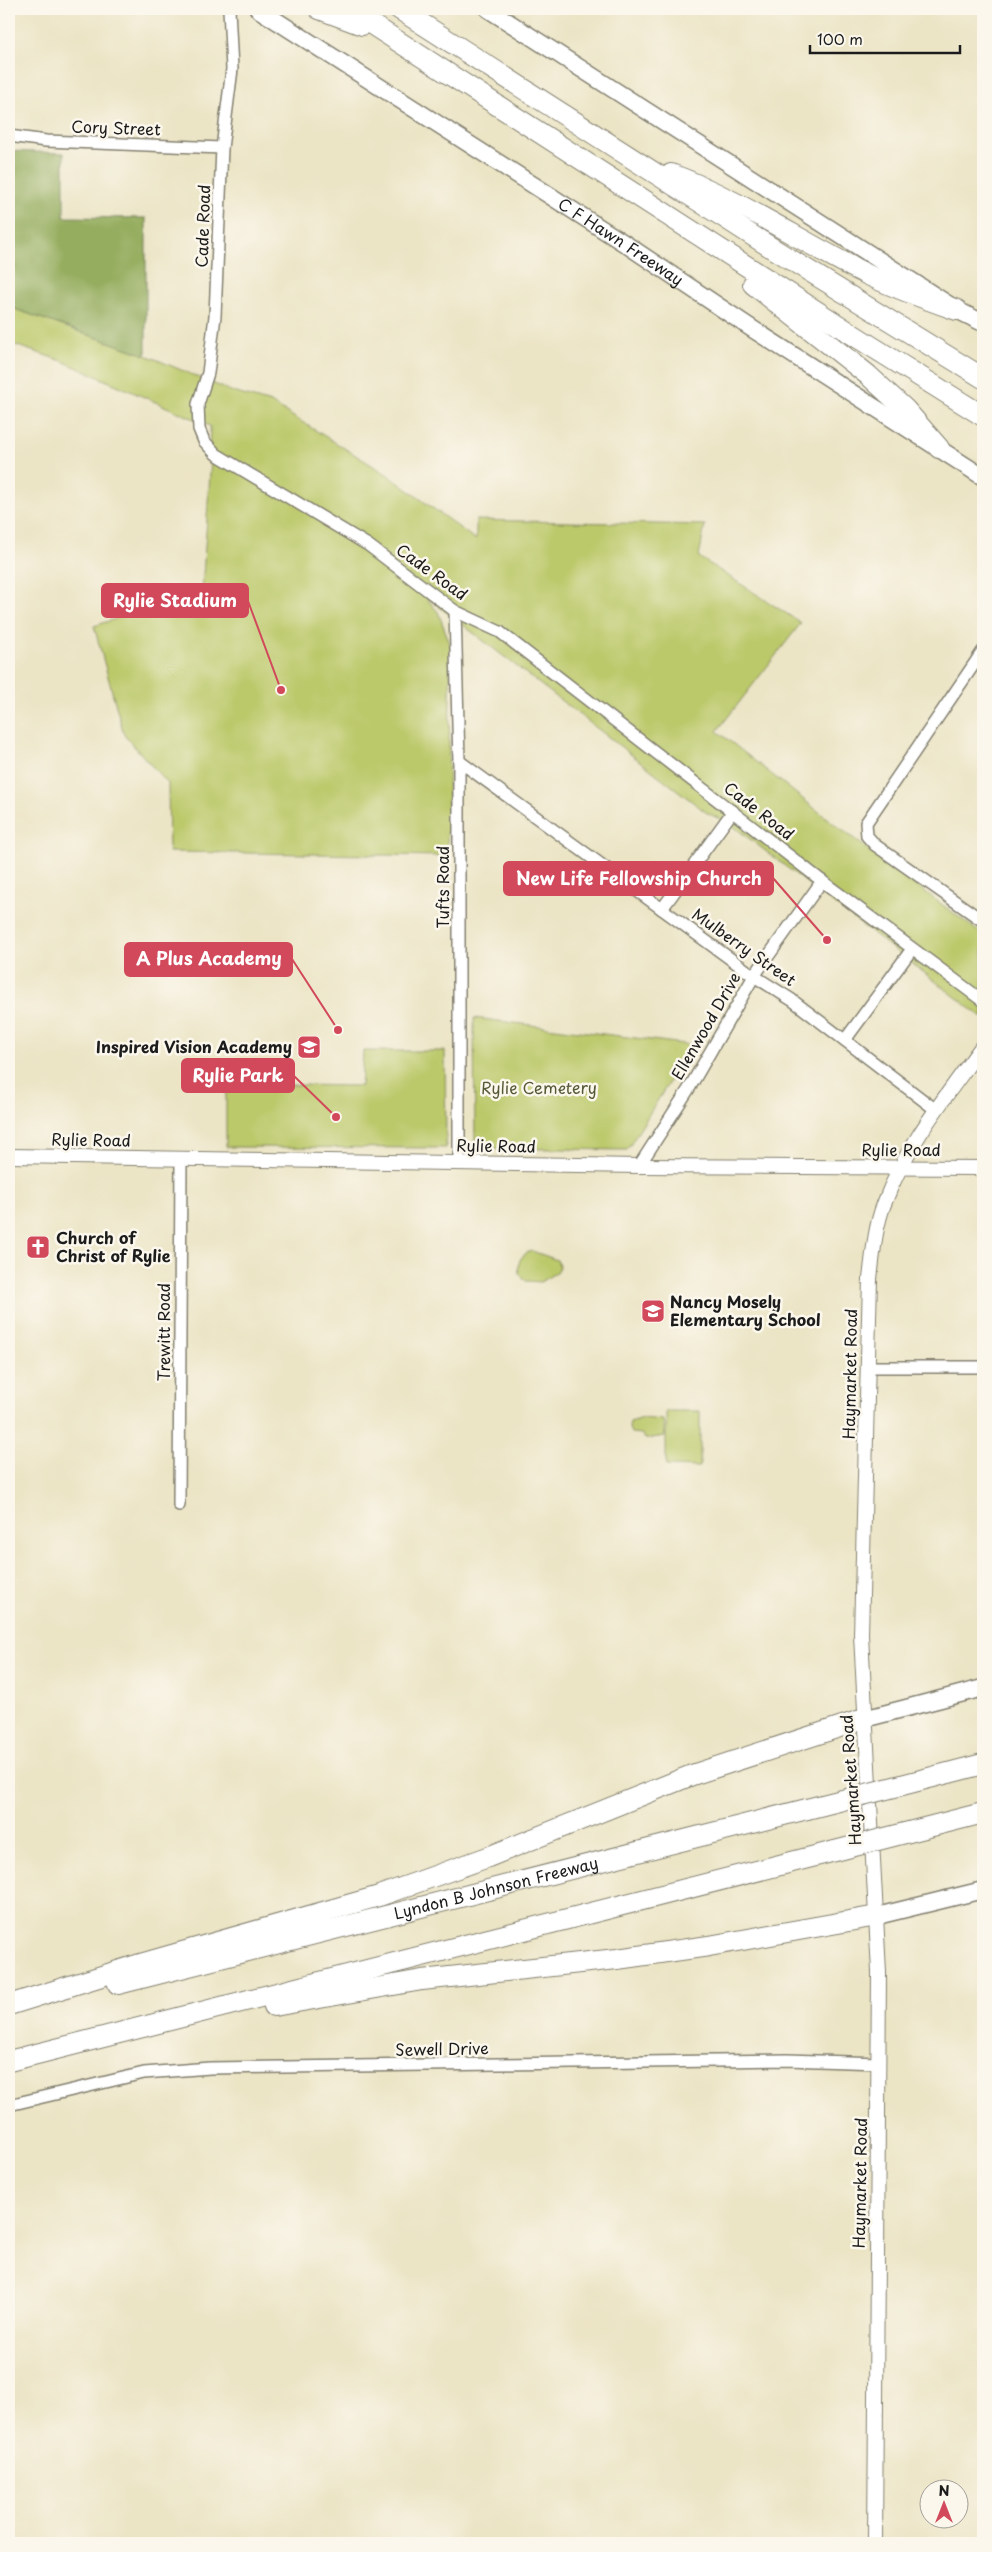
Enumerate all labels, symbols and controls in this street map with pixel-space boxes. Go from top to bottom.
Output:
scale bar [810,22,960,54]
text: 100 m [817,27,863,50]
street label: Cory Street [71,113,162,141]
street label: Cade Road [189,184,215,268]
street label: C F Hawn Freeway [554,191,689,291]
street label: Cade Road [392,537,473,605]
callout: Rylie Stadium [102,584,248,617]
text: Rylie Stadium [113,586,237,613]
street label: Cade Road [719,775,800,845]
street label: Tufts Road [430,846,454,928]
callout: New Life Fellowship Church [504,862,773,895]
text: New Life Fellowship Church [516,864,762,891]
street label: Mulberry Street [688,901,802,991]
callout: A Plus Academy [125,943,292,976]
text: A Plus Academy [136,944,282,971]
street label: Ellenwood Drive [665,967,746,1084]
place label: Inspired Vision Academy [96,1034,292,1058]
school or university icon: Inspired Vision Academy [296,1034,322,1060]
callout: Rylie Park [182,1059,294,1092]
text: Rylie Park [193,1061,283,1088]
park label: Rylie Cemetery [481,1075,597,1099]
street label: Rylie Road [51,1126,131,1152]
street label: Rylie Road [456,1132,536,1158]
street label: Rylie Road [861,1137,941,1161]
place label: Church of Christ of Rylie [56,1225,171,1267]
church icon: Church of Christ of Rylie [25,1234,51,1260]
street label: Trewitt Road [151,1283,175,1381]
place label: Nancy Mosely Elementary School [670,1289,821,1331]
school or university icon: Nancy Mosely Elementary School [640,1298,666,1324]
street label: Haymarket Road [836,1308,862,1440]
street label: Haymarket Road [833,1714,867,1846]
street label: Lyndon B Johnson Freeway [391,1850,600,1924]
street label: Sewell Drive [395,2035,489,2061]
street label: Haymarket Road [846,2117,872,2249]
north arrow [920,2480,970,2530]
text: N [938,2480,950,2501]

